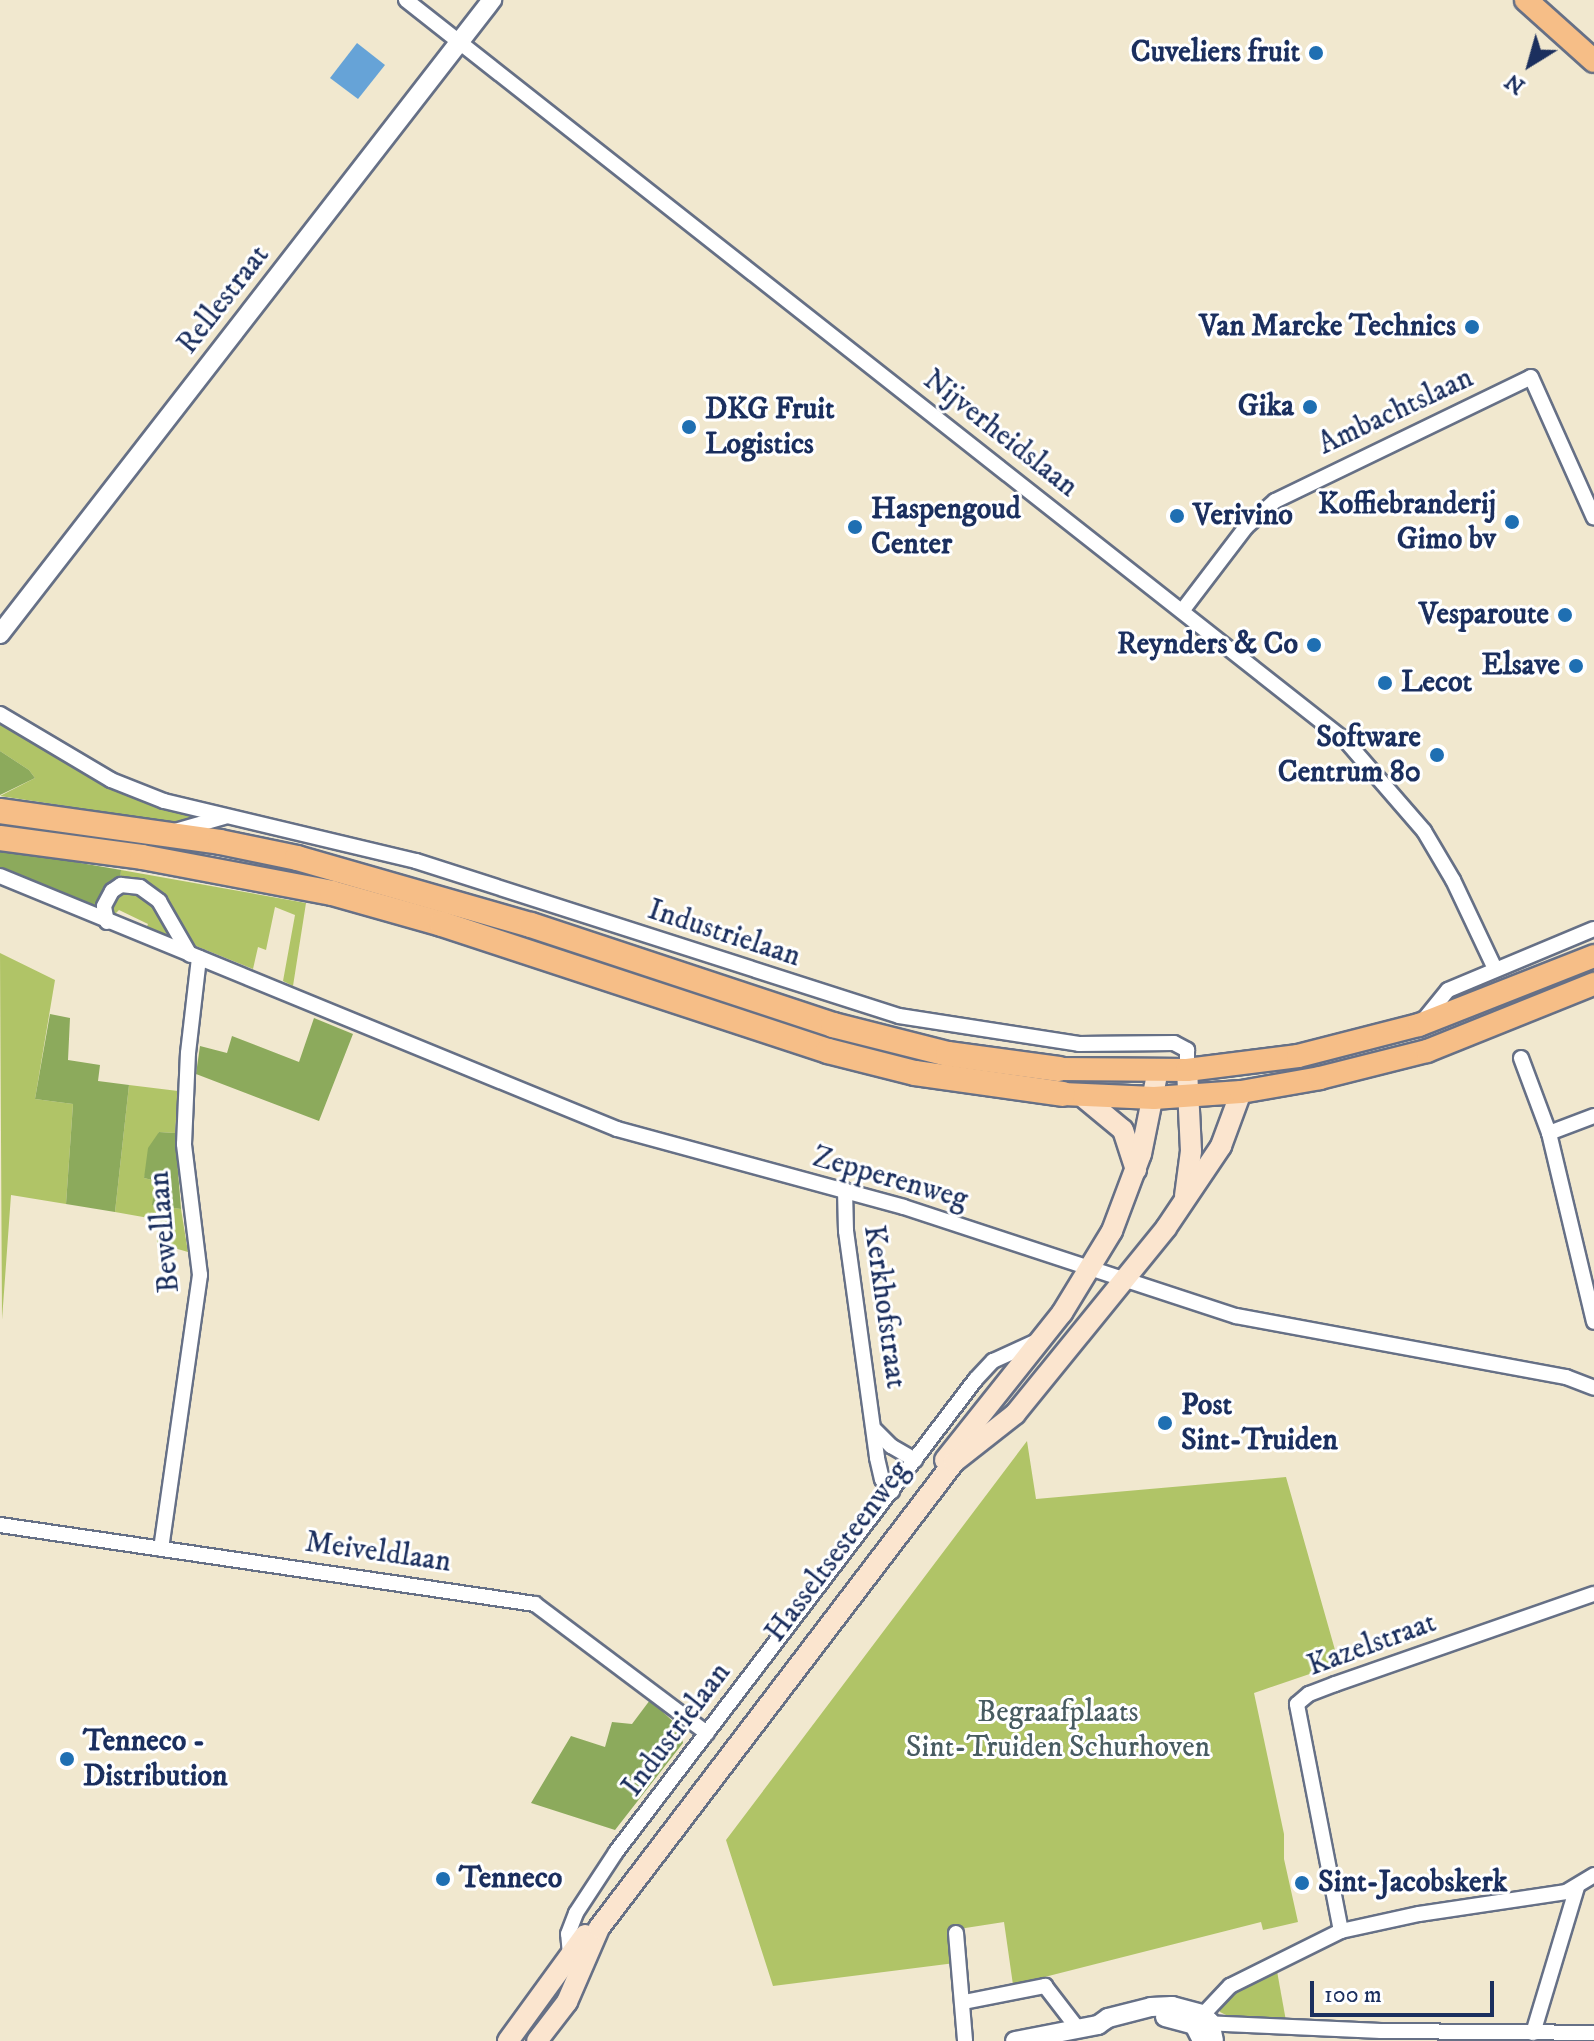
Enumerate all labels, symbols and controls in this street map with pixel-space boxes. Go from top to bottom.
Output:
north arrow [1490,24,1570,104]
place label: Cuveliers fruit [1131,35,1300,71]
marker: Cuveliers fruit [1307,44,1325,62]
text: N [1500,67,1531,100]
street label: Rellestraat [170,238,278,362]
place label: Van Marcke Technics [1199,309,1456,345]
marker: Van Marcke Technics [1463,318,1481,336]
street label: Ambachtslaan [1313,360,1479,464]
street label: Nijverheidslaan [916,362,1084,506]
place label: Gika [1238,389,1294,425]
place label: DKG Fruit Logistics [705,392,835,462]
marker: Gika [1301,398,1319,416]
marker: DKG Fruit Logistics [680,418,698,436]
place label: Koffiebranderij Gimo bv [1318,487,1496,558]
place label: Haspengoud Center [871,492,1021,562]
place label: Verivino [1193,498,1293,534]
marker: Verivino [1168,507,1186,525]
marker: Koffiebranderij Gimo bv [1503,513,1521,531]
marker: Haspengoud Center [846,518,864,536]
place label: Vesparoute [1419,597,1549,633]
marker: Vesparoute [1556,606,1574,624]
place label: Reynders & Co [1117,627,1298,663]
marker: Reynders & Co [1305,636,1323,654]
place label: Elsave [1482,648,1560,684]
marker: Elsave [1567,657,1585,675]
place label: Lecot [1401,665,1472,701]
marker: Lecot [1376,674,1394,692]
place label: Software Centrum 80 [1278,720,1421,790]
marker: Software Centrum 80 [1428,746,1446,764]
street label: Industrielaan [643,892,805,976]
street label: Zepperenweg [808,1140,972,1218]
street label: Bewellaan [142,1170,188,1294]
street label: Kerkhofstraat [855,1223,913,1391]
place label: Post Sint-Truiden [1181,1388,1338,1458]
marker: Post Sint-Truiden [1156,1414,1174,1432]
street label: Hasseltsesteenweg [758,1454,918,1650]
street label: Meiveldlaan [303,1525,453,1581]
street label: Kazelstraat [1303,1605,1441,1685]
street label: Industrielaan [615,1656,739,1804]
park label: Begraafplaats Sint-Truiden Schurhoven [906,1695,1210,1766]
place label: Tenneco - Distribution [83,1724,228,1794]
marker: Tenneco - Distribution [58,1750,76,1768]
place label: Tenneco [459,1861,562,1897]
place label: Sint-Jacobskerk [1318,1865,1507,1901]
marker: Tenneco [434,1870,452,1888]
marker: Sint-Jacobskerk [1293,1874,1311,1892]
scale bar [1314,1965,1498,2015]
text: 100 m [1324,1980,1382,2010]

